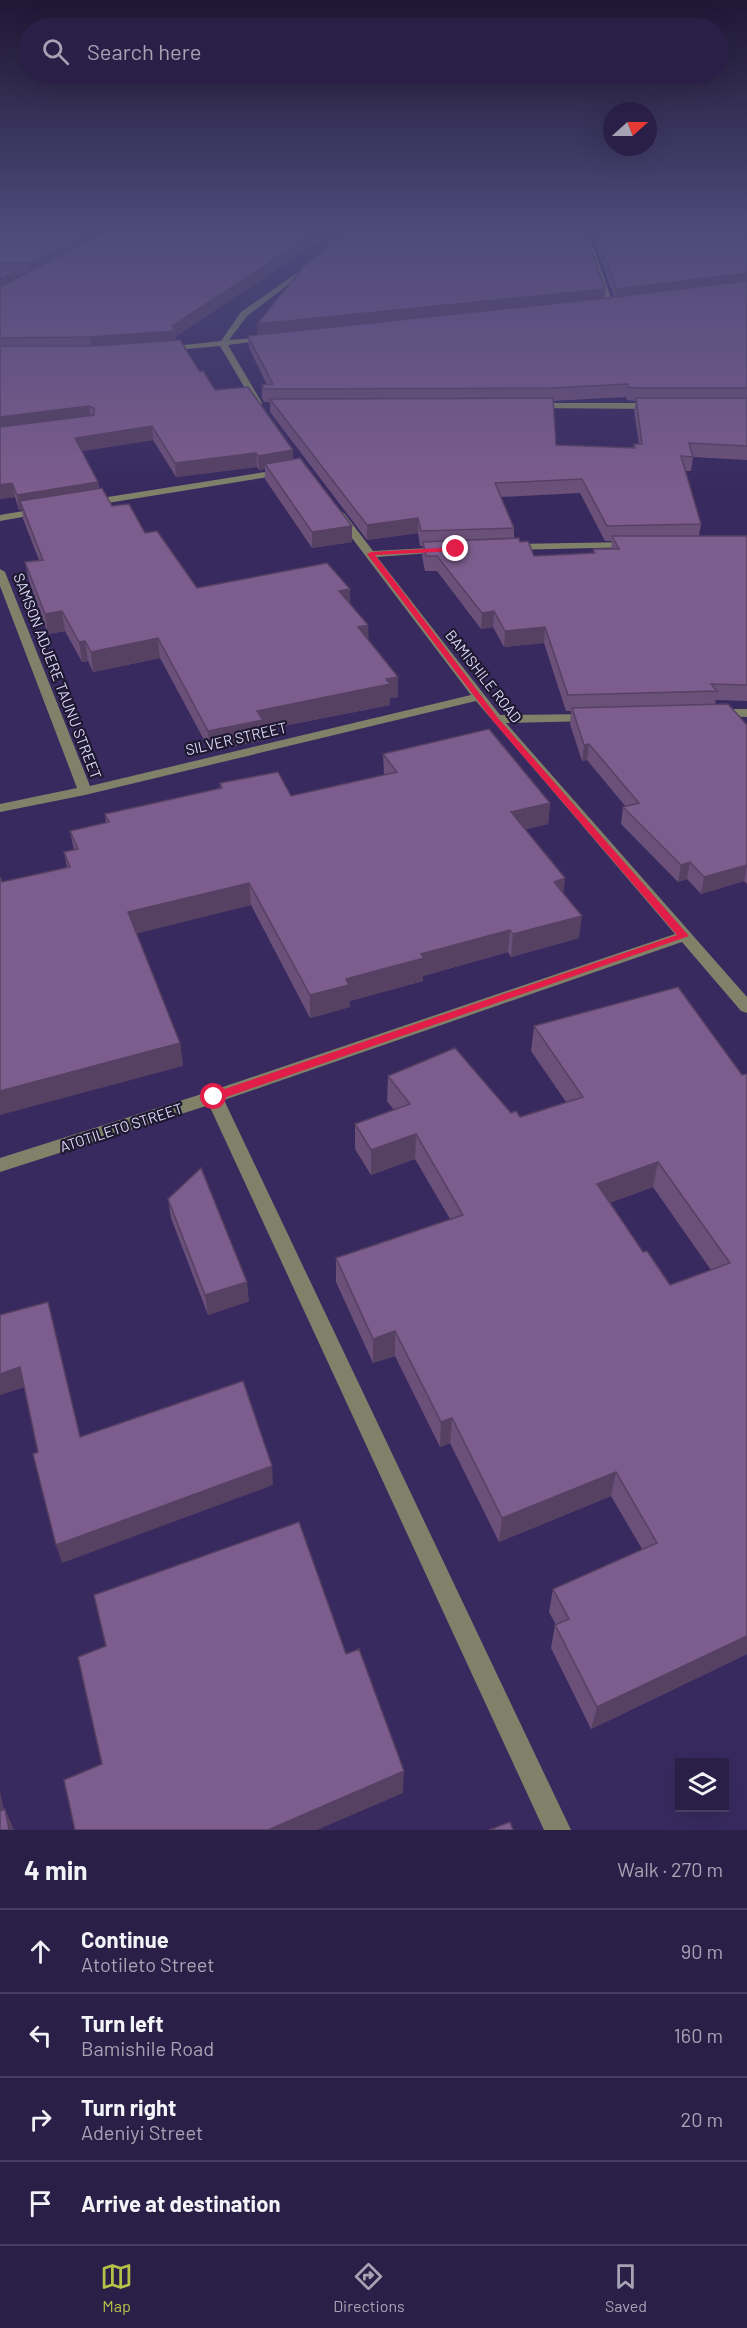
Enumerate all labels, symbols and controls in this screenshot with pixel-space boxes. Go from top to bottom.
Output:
search box [18,18,729,84]
icon: search [39,35,72,68]
text: Search here [87,38,201,64]
north arrow [603,102,657,156]
route end [442,535,468,561]
street label: SAMSON ADJERE TAUNU STREET [10,570,106,782]
street label: BAMISHILE ROAD [442,626,526,726]
street label: SILVER STREET [184,718,288,758]
route start [200,1083,226,1109]
street label: ATOTILETO STREET [57,1099,185,1155]
map controls [675,1758,729,1812]
button: layers [675,1758,729,1812]
text: 4 min [24,1854,88,1885]
text: Walk · 270 m [617,1857,723,1881]
text: Continue [81,1926,169,1952]
icon: ahead [24,1935,57,1968]
text: 90 m [681,1939,723,1963]
text: Atotileto Street [81,1952,215,1976]
text: Turn left [81,2010,164,2036]
icon: left [24,2019,57,2052]
text: 160 m [674,2023,723,2047]
text: Bamishile Road [81,2036,214,2060]
text: Turn right [81,2094,176,2120]
icon: right [24,2103,57,2136]
text: 20 m [680,2107,723,2131]
text: Adeniyi Street [81,2120,203,2144]
icon: arrive [24,2187,57,2220]
text: Arrive at destination [81,2190,280,2216]
tab: Map [100,2260,133,2315]
tab: Directions [333,2260,405,2315]
tab: Saved [605,2260,647,2315]

